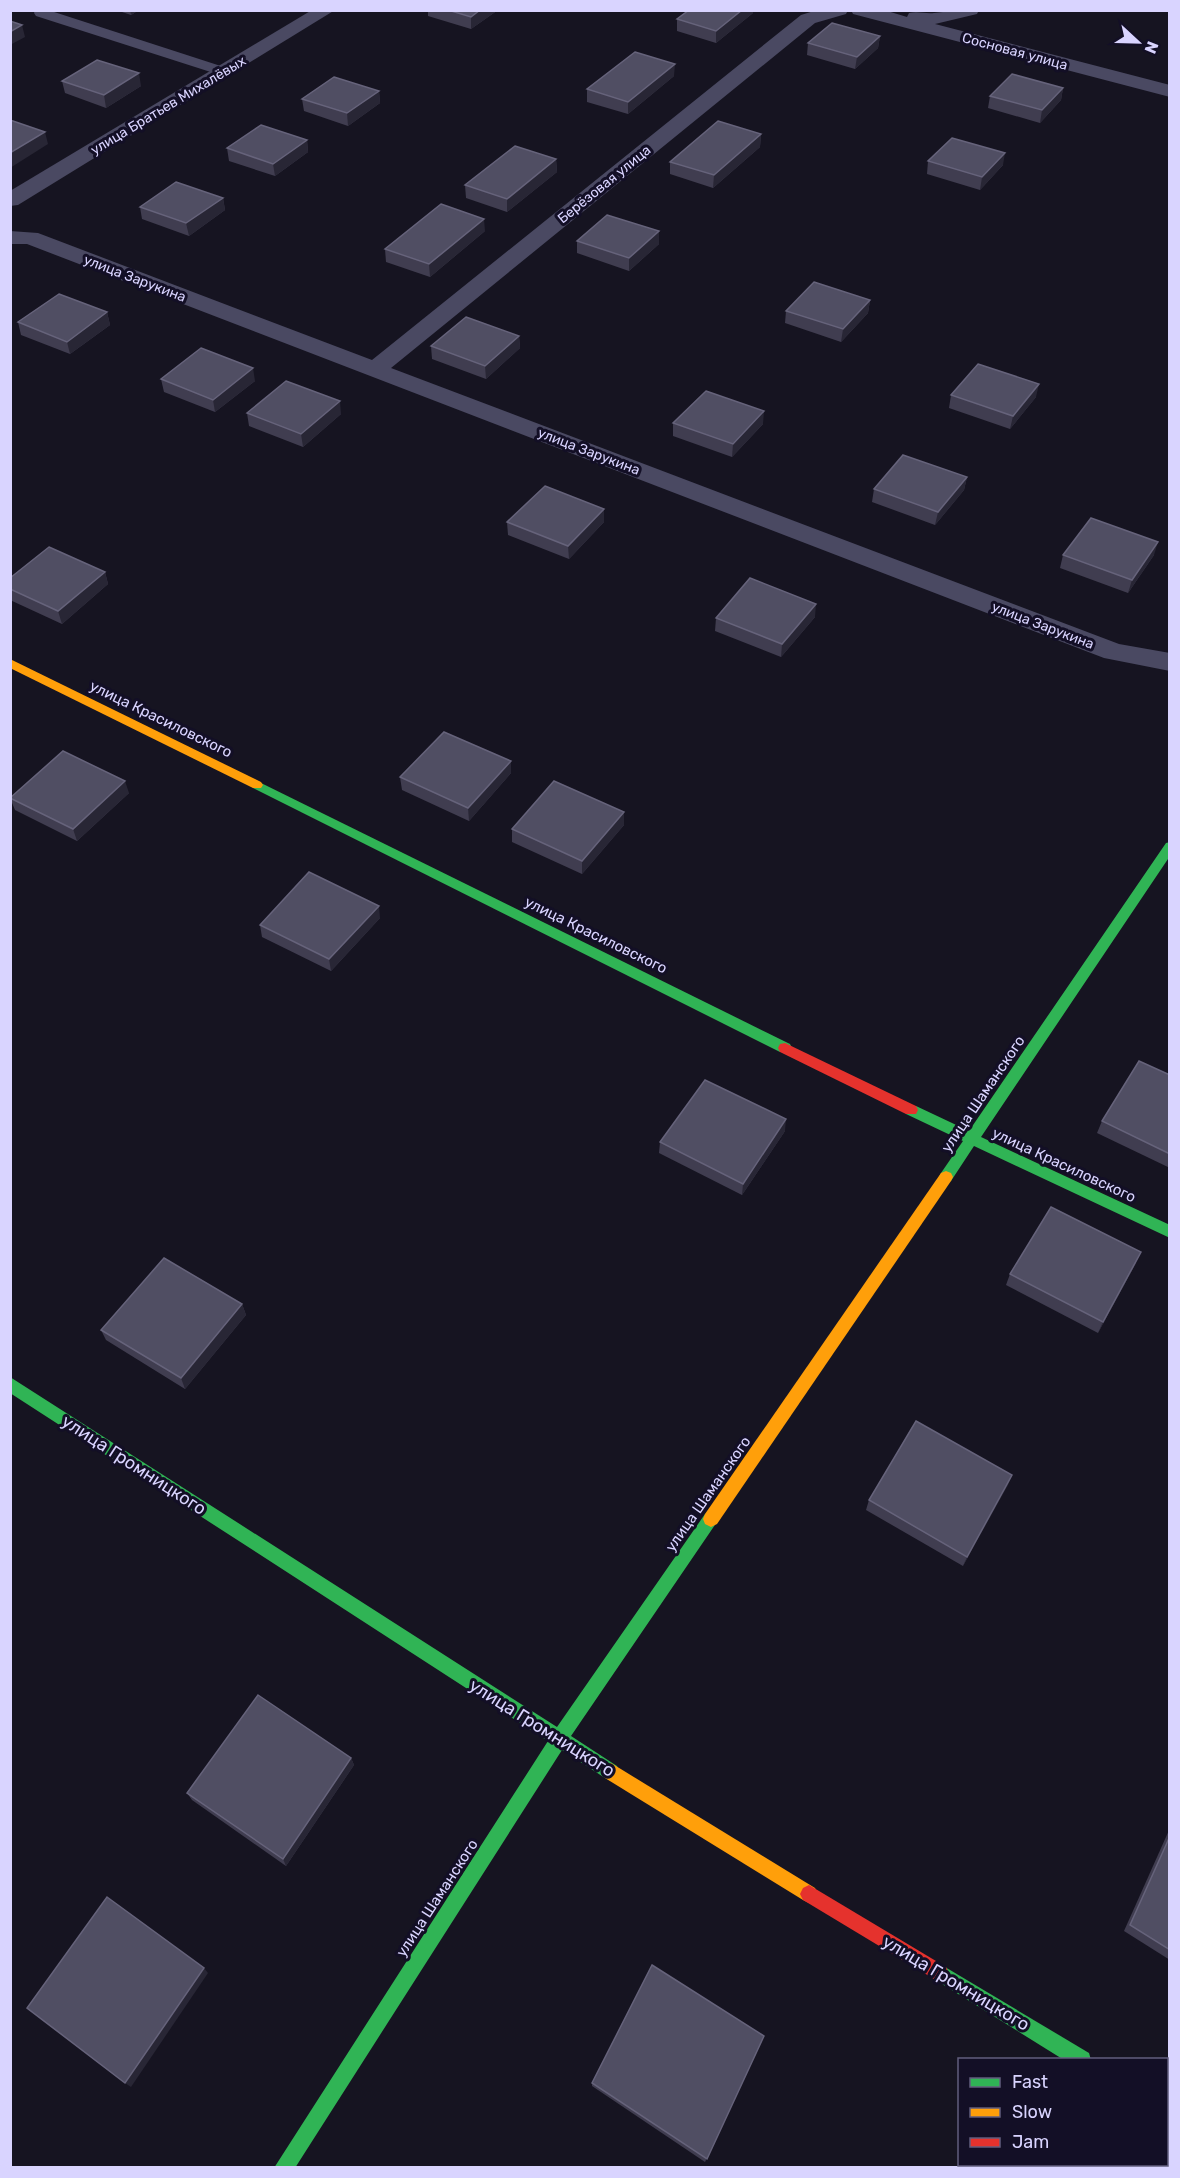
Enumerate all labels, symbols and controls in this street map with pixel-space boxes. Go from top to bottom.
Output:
north arrow [1108,12,1168,72]
street label: Сосновая улица [960,29,1070,74]
text: N [1140,39,1162,56]
street label: улица Братьев Михалёвых [87,52,249,159]
street label: Берёзовая улица [554,142,654,227]
street label: улица Зарукина [81,251,188,306]
street label: улица Зарукина [535,424,642,479]
street label: улица Зарукина [989,598,1096,653]
street label: улица Красиловского [87,677,235,761]
street label: улица Красиловского [522,893,670,977]
street label: улица Шаманского [937,1032,1029,1156]
street label: улица Красиловского [989,1124,1139,1206]
street label: улица Громницкого [58,1410,210,1520]
street label: улица Шаманского [661,1433,755,1555]
street label: улица Громницкого [465,1674,619,1782]
street label: улица Шаманского [392,1836,482,1960]
street label: улица Громницкого [878,1930,1034,2036]
legend [958,2058,1168,2166]
text: Fast [1012,2071,1048,2093]
text: Slow [1012,2101,1052,2123]
text: Jam [1012,2131,1049,2153]

